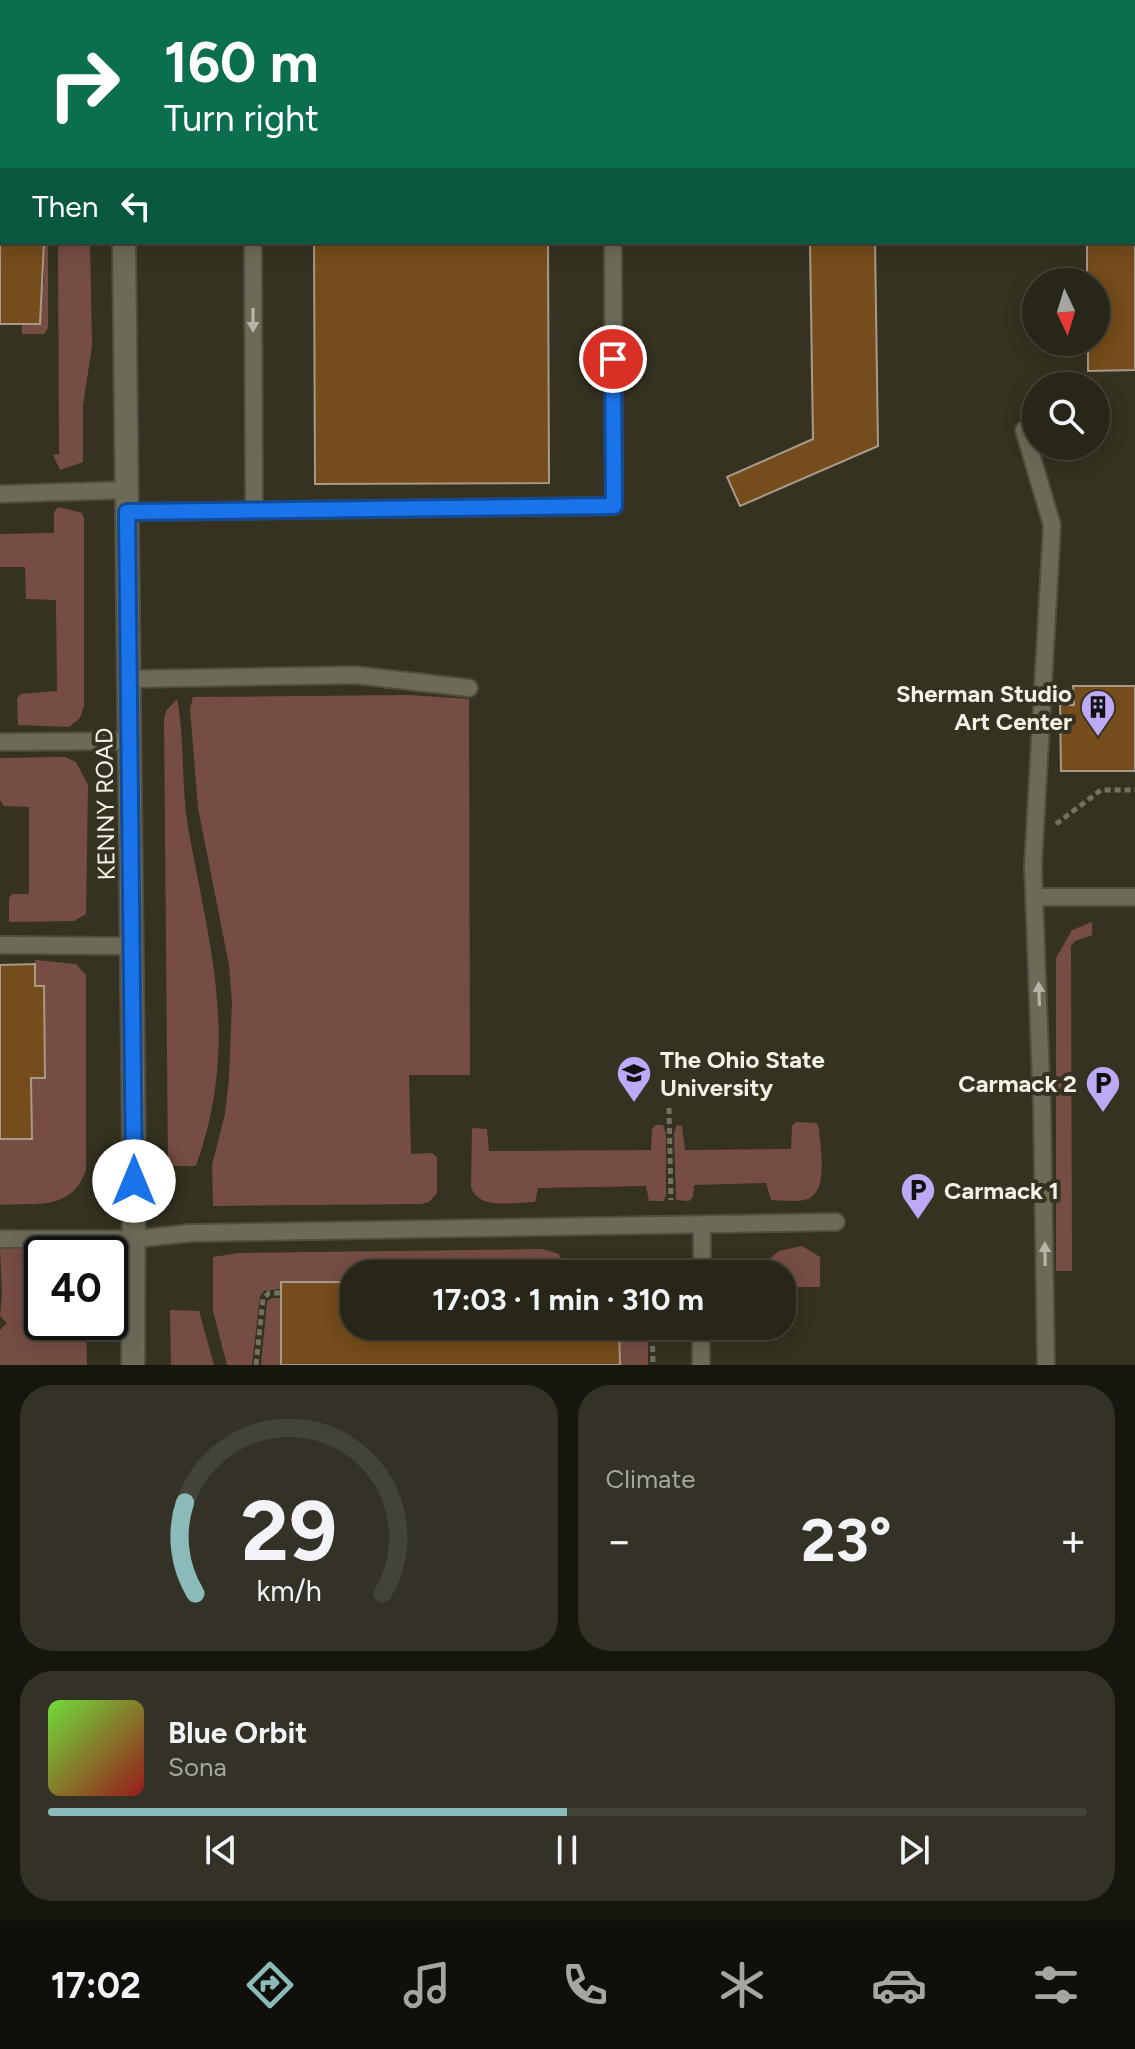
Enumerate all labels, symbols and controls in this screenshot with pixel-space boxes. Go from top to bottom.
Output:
text: 160 m [164,29,319,96]
icon: right [32,32,136,136]
text: Turn right [164,97,319,140]
icon: left [114,184,158,228]
text: Then [32,188,98,225]
north arrow [1022,268,1110,356]
map controls [1022,268,1110,460]
one-way arrow [247,308,259,333]
pin [579,325,647,393]
icon: arrive [591,337,635,381]
button: search [1022,372,1110,460]
place label: Sherman Studio Art Center [896,679,1072,736]
building icon: Sherman Studio Art Center [1079,688,1117,738]
street label: KENNY ROAD [89,727,121,881]
one-way arrow [1032,981,1045,1006]
place label: The Ohio State University [660,1045,825,1102]
school or university icon: The Ohio State University [615,1054,653,1104]
parking icon: Carmack 2 [1084,1064,1122,1114]
place label: Carmack 2 [958,1069,1077,1098]
position arrow [92,1139,176,1223]
parking icon: Carmack 1 [899,1171,937,1221]
place label: Carmack 1 [944,1176,1059,1205]
speed limit sign: 40 [24,1236,128,1340]
one-way arrow [1038,1241,1051,1266]
text: 17:03 · 1 min · 310 m [432,1281,704,1318]
text: Climate [606,1463,695,1495]
text: 29 [241,1481,337,1581]
text: 23° [801,1504,892,1576]
text: − [606,1514,633,1567]
text: + [1060,1514,1087,1567]
text: km/h [256,1574,321,1608]
text: Blue Orbit [168,1714,307,1751]
text: Sona [168,1751,227,1783]
icon: previous [199,1828,243,1872]
icon: pause [545,1828,589,1872]
icon: next [892,1828,936,1872]
icon: directions [242,1957,298,2013]
icon: music [399,1957,455,2013]
icon: phone [557,1957,613,2013]
icon: climate [714,1957,770,2013]
icon: car [871,1957,927,2013]
icon: filters [1028,1957,1084,2013]
text: 17:02 [51,1964,141,2007]

